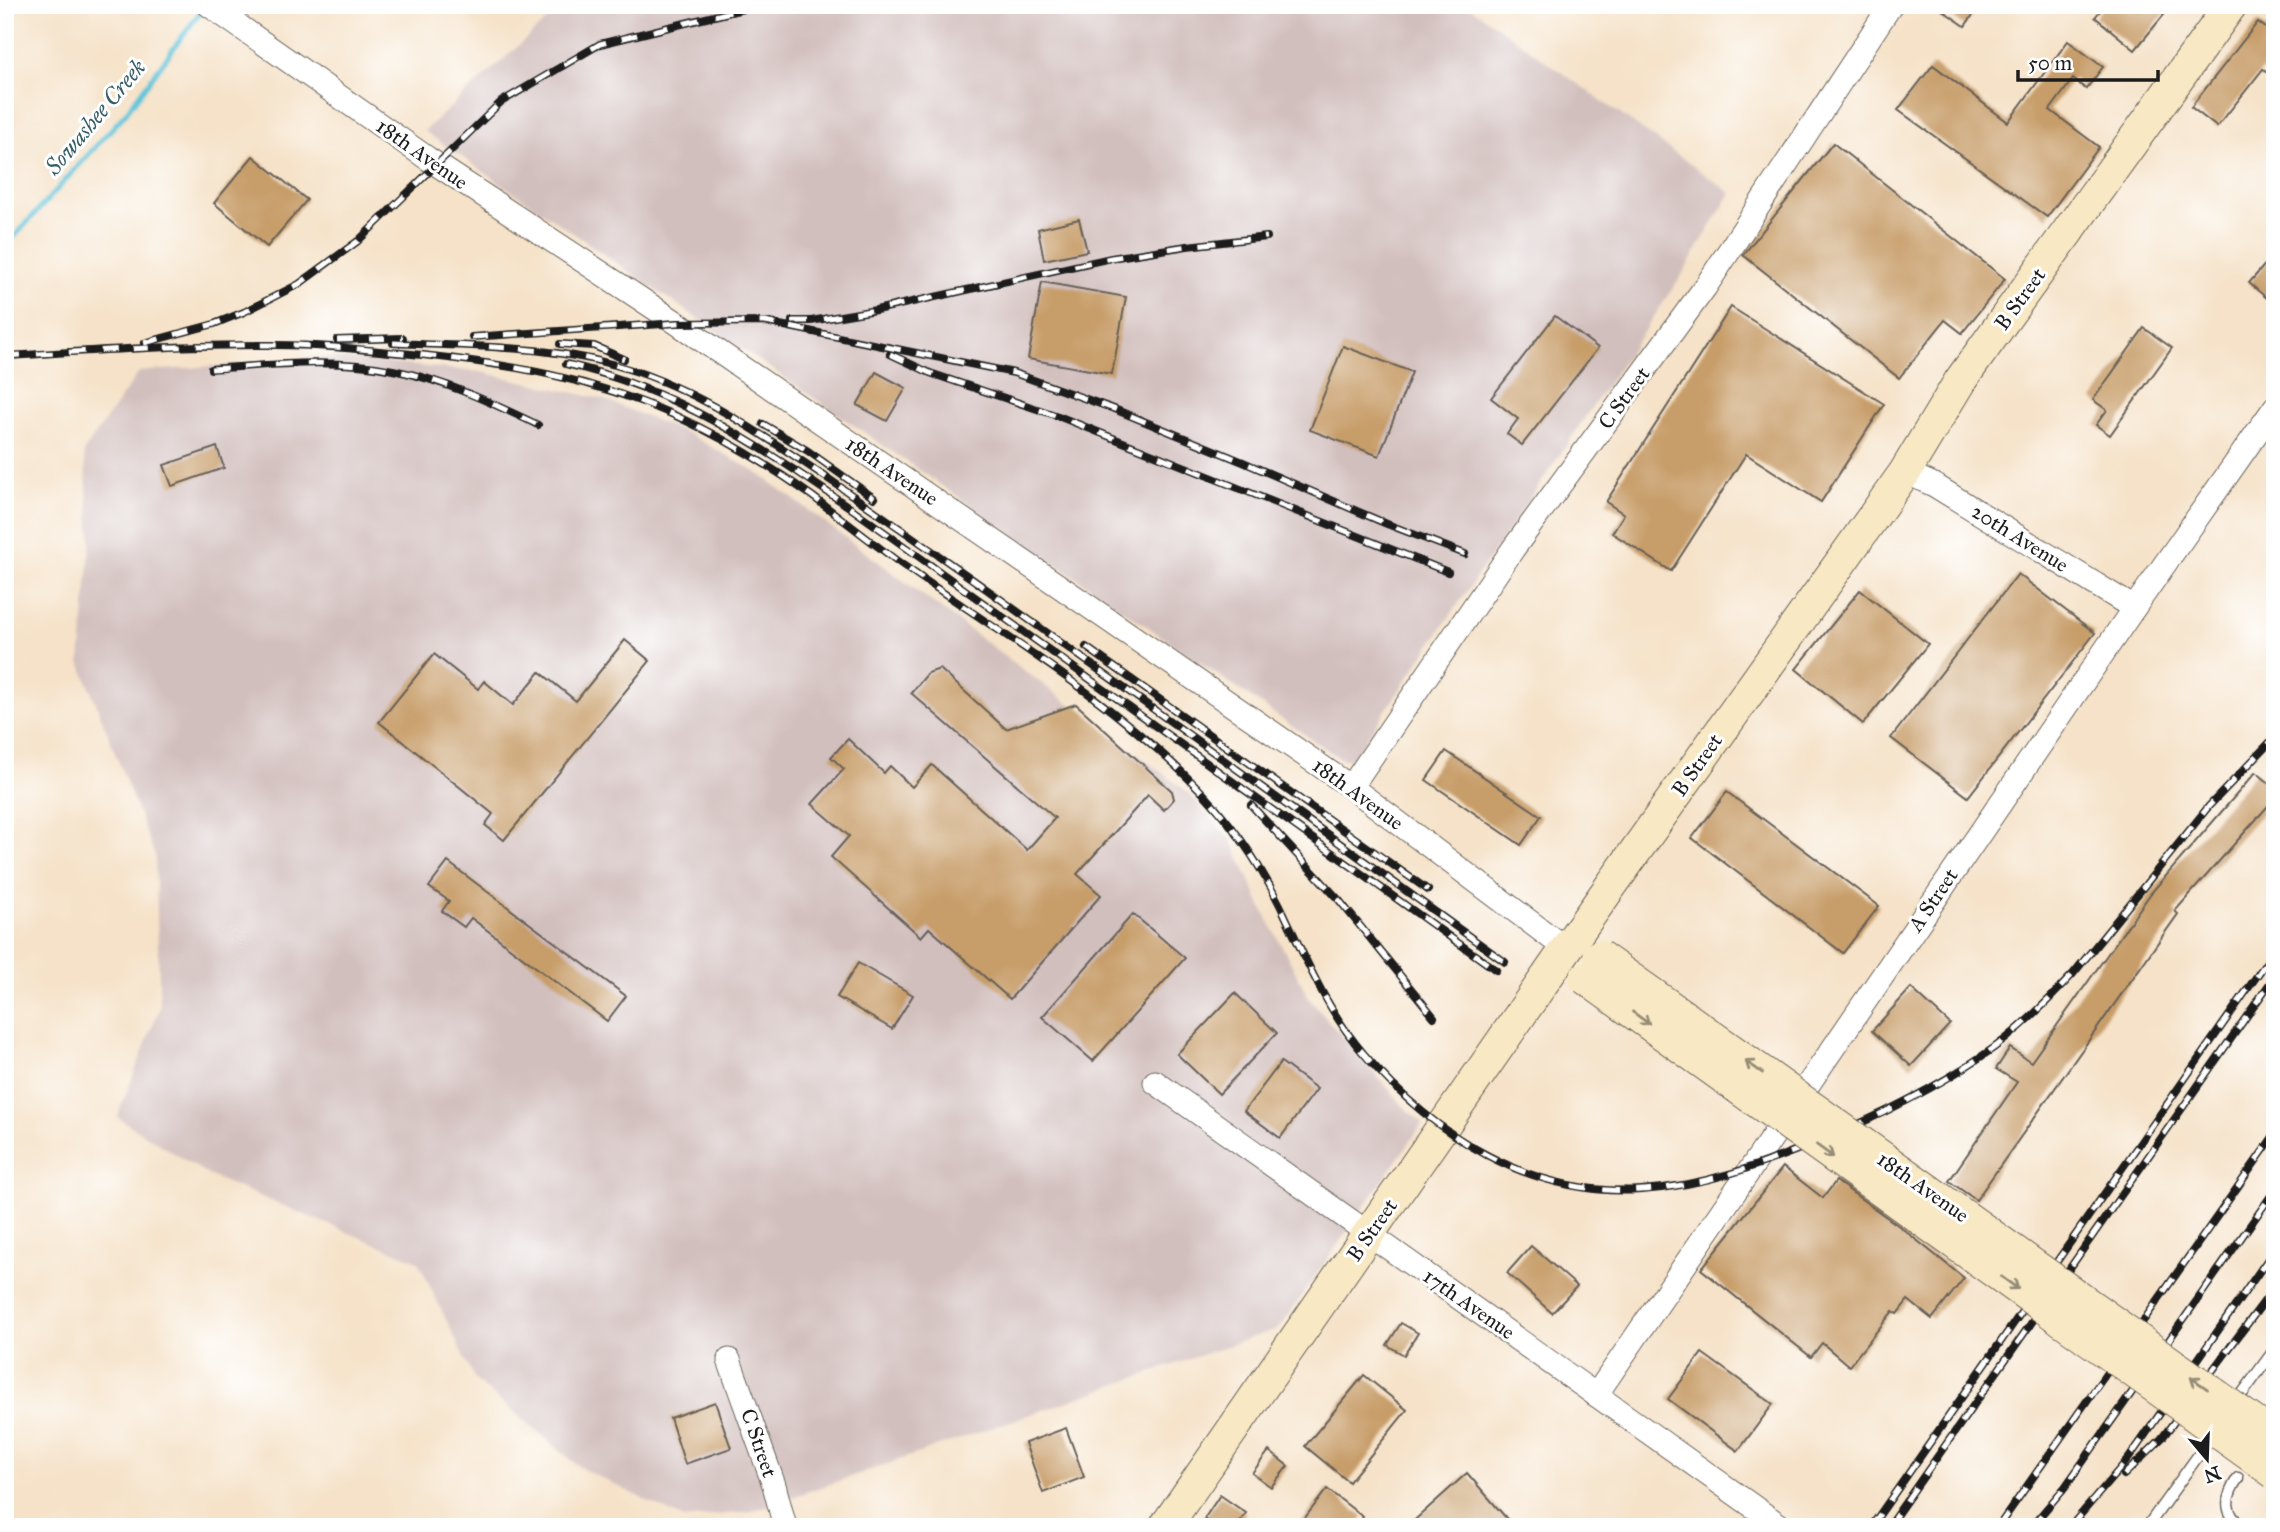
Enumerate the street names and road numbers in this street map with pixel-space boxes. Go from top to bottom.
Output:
street label: 18th Avenue [371,113,473,195]
street label: B Street [1989,262,2052,335]
street label: C Street [1593,361,1656,434]
street label: 18th Avenue [841,431,943,512]
street label: 20th Avenue [1967,498,2073,578]
street label: B Street [1666,728,1728,801]
street label: 18th Avenue [1307,752,1409,836]
street label: A Street [1902,863,1964,937]
street label: 18th Avenue [1872,1146,1974,1228]
street label: B Street [1341,1193,1403,1266]
street label: 17th Avenue [1418,1263,1520,1345]
street label: C Street [735,1405,783,1481]

